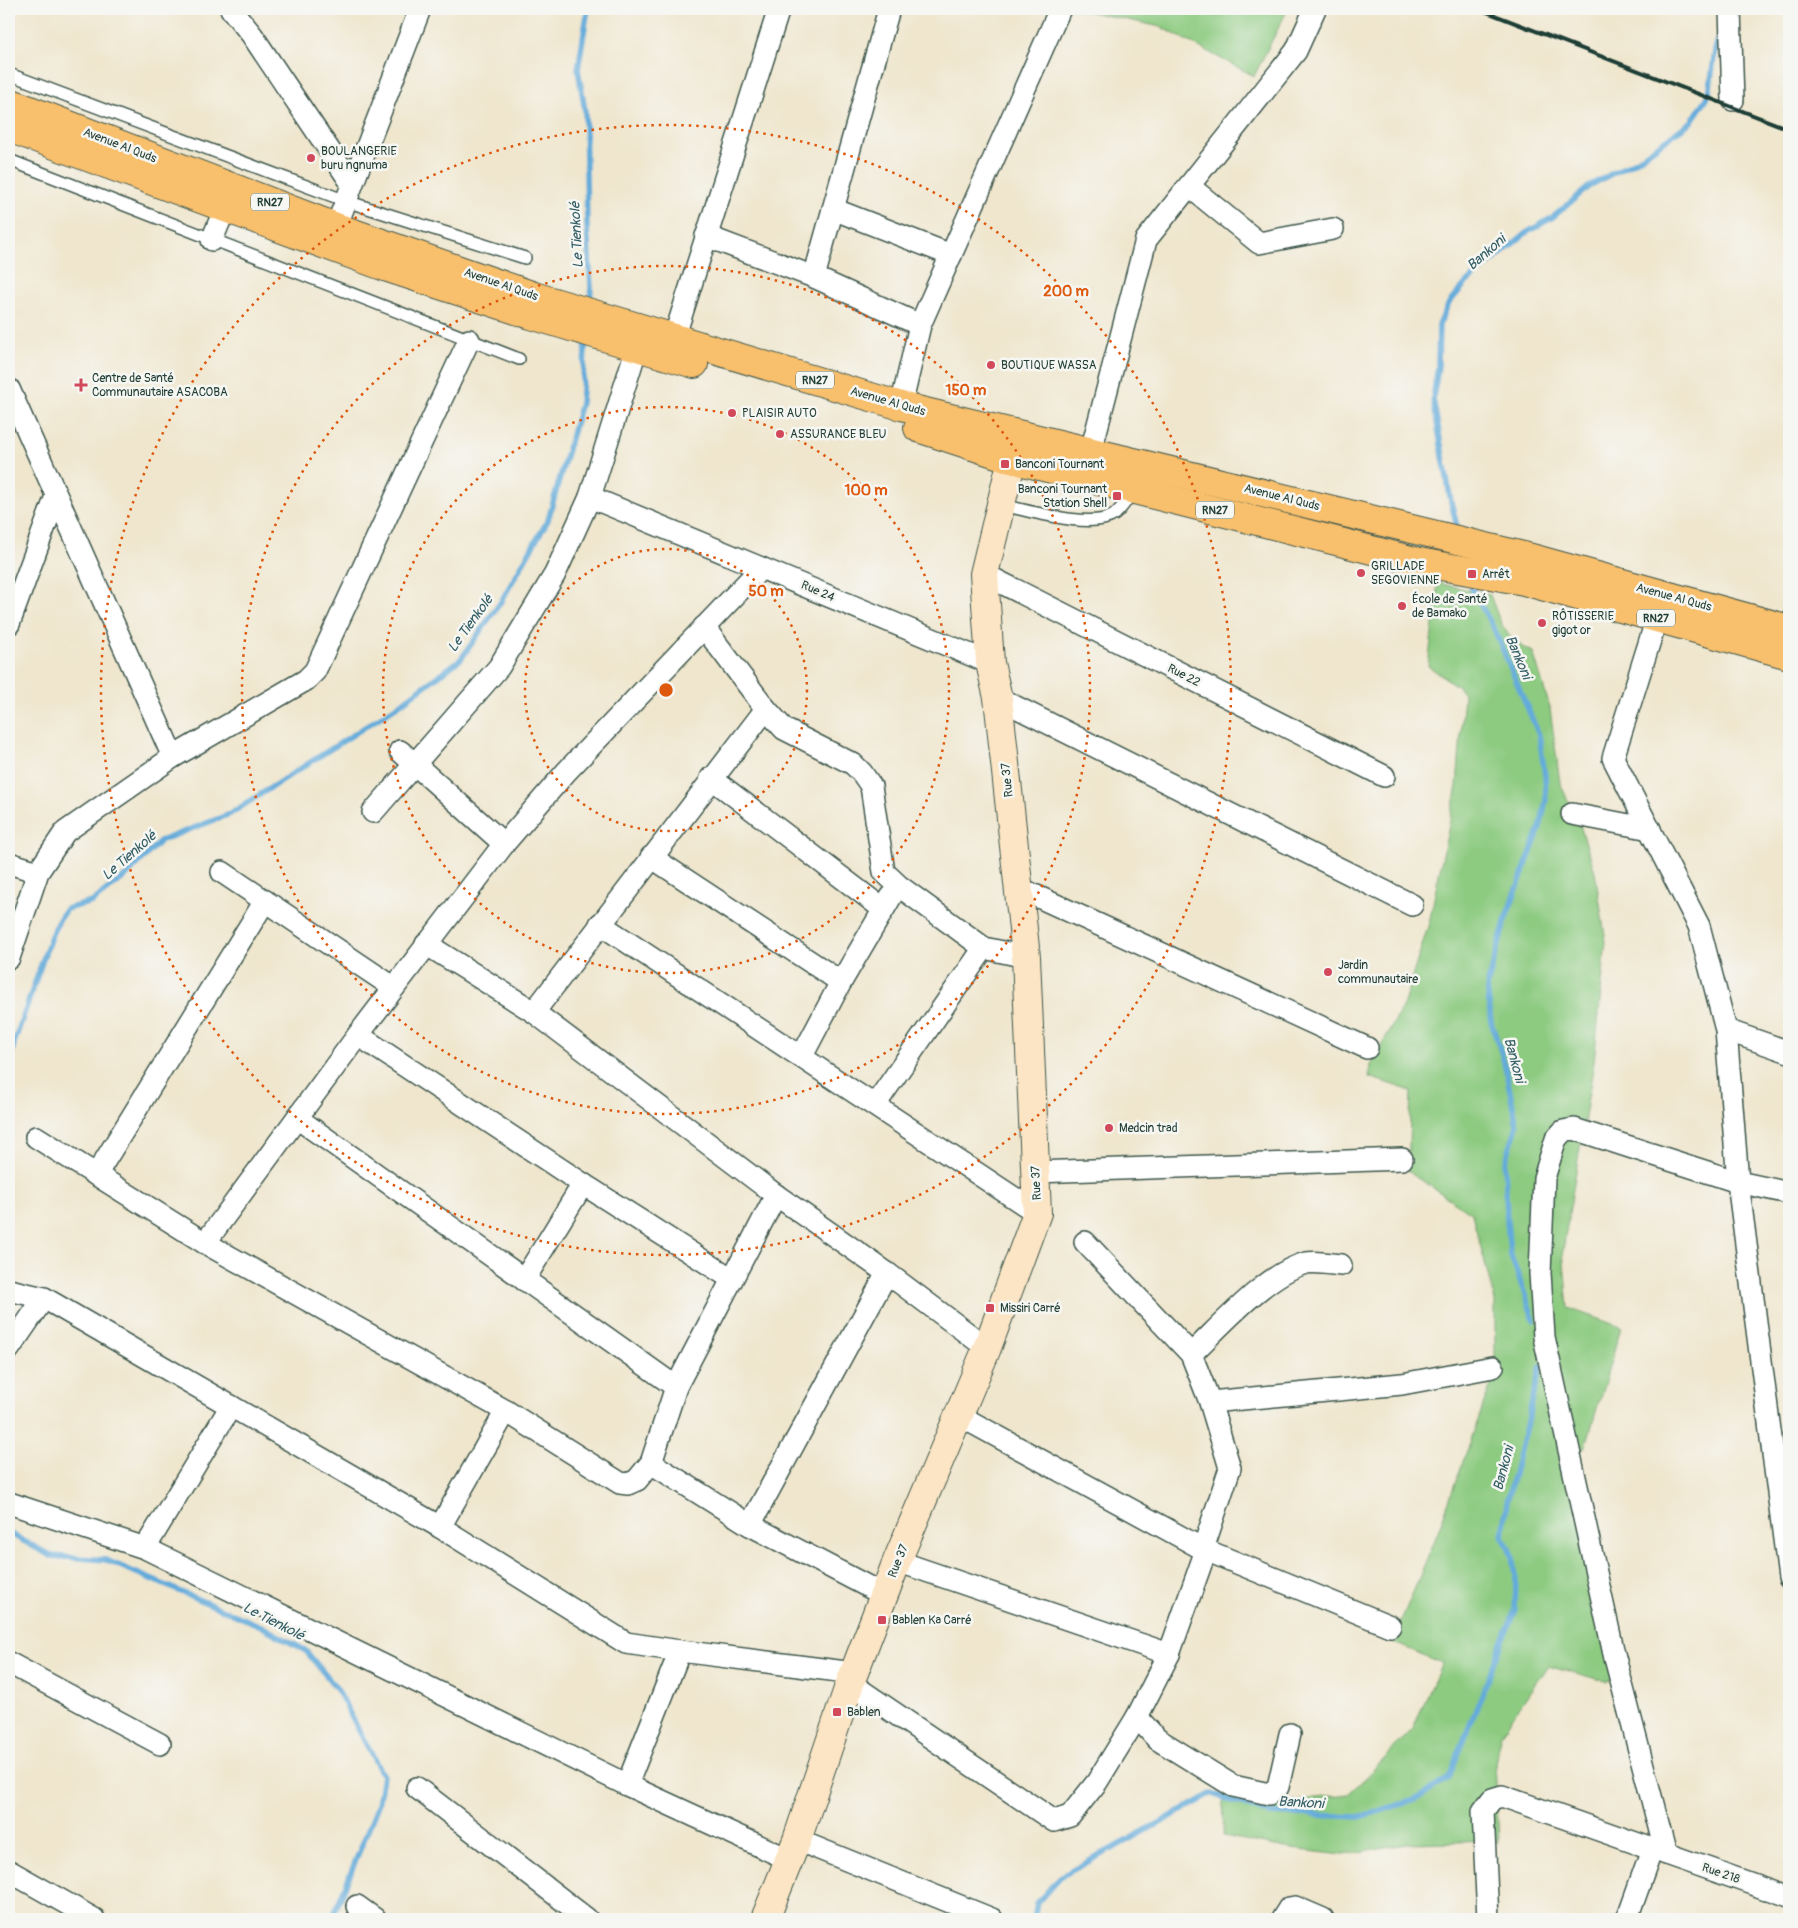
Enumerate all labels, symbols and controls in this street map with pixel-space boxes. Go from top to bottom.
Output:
street label: Avenue Al Quds [81,125,159,167]
place label: BOULANGERIE buru ngnuma [321,144,397,173]
marker: BOULANGERIE buru ngnuma [305,152,317,164]
road number: RN27 [251,193,289,210]
water label: Le Tienkolé [566,200,587,269]
water label: Bankoni [1464,229,1511,274]
street label: Avenue Al Quds [462,265,540,304]
text: 200 m [1043,282,1089,301]
place label: BOUTIQUE WASSA [1001,358,1097,373]
marker: BOUTIQUE WASSA [985,359,997,371]
place label: Centre de Santé Communautaire ASACOBA [92,371,228,400]
road number: RN27 [796,372,834,388]
marker: Centre de Santé Communautaire ASACOBA [74,378,88,392]
text: 150 m [946,381,986,400]
street label: Avenue Al Quds [849,384,928,420]
place label: PLAISIR AUTO [742,406,817,421]
marker: PLAISIR AUTO [726,407,738,419]
place label: ASSURANCE BLEU [790,427,887,442]
marker: ASSURANCE BLEU [774,428,786,440]
place label: Banconi Tournant [1015,457,1104,472]
marker: Banconi Tournant [999,458,1011,470]
text: 100 m [845,481,887,500]
street label: Avenue Al Quds [1243,481,1322,514]
place label: Banconi Tournant Station Shell [1018,482,1107,511]
marker: Banconi Tournant Station Shell [1111,490,1123,502]
road number: RN27 [1196,502,1234,518]
place label: GRILLADE SEGOVIENNE [1371,559,1439,588]
marker: GRILLADE SEGOVIENNE [1355,567,1367,579]
place label: Arrêt [1482,567,1510,582]
marker: Arrêt [1466,568,1478,580]
street label: Rue 24 [799,578,837,605]
street label: Avenue Al Quds [1635,580,1714,615]
text: 50 m [749,582,783,601]
water label: Le Tienkolé [444,590,498,655]
place label: École de Santé de Bamako [1412,591,1487,621]
marker: École de Santé de Bamako [1396,600,1408,612]
place label: RÔTISSERIE gigot or [1552,608,1614,638]
road number: RN27 [1637,610,1675,626]
marker: RÔTISSERIE gigot or [1536,617,1548,629]
water label: Bankoni [1502,633,1536,684]
street label: Rue 22 [1165,661,1203,690]
centre of rings [657,681,675,699]
street label: Rue 37 [998,761,1017,798]
water label: Le Tienkolé [99,826,161,884]
place label: Jardin communautaire [1338,958,1418,987]
marker: Jardin communautaire [1322,966,1334,978]
water label: Bankoni [1500,1036,1529,1087]
place label: Medcin trad [1119,1121,1178,1136]
marker: Medcin trad [1103,1122,1115,1134]
street label: Rue 37 [1028,1165,1045,1201]
place label: Missiri Carré [1000,1301,1061,1316]
marker: Missiri Carré [984,1302,996,1314]
water label: Bankoni [1489,1442,1518,1492]
street label: Rue 37 [885,1542,912,1580]
water label: Le Tienkolé [240,1599,309,1645]
place label: Bablen Ka Carré [892,1613,972,1628]
marker: Bablen Ka Carré [876,1614,888,1626]
place label: Bablen [847,1705,881,1720]
marker: Bablen [831,1706,843,1718]
water label: Bankoni [1278,1793,1327,1812]
street label: Rue 218 [1700,1860,1742,1887]

